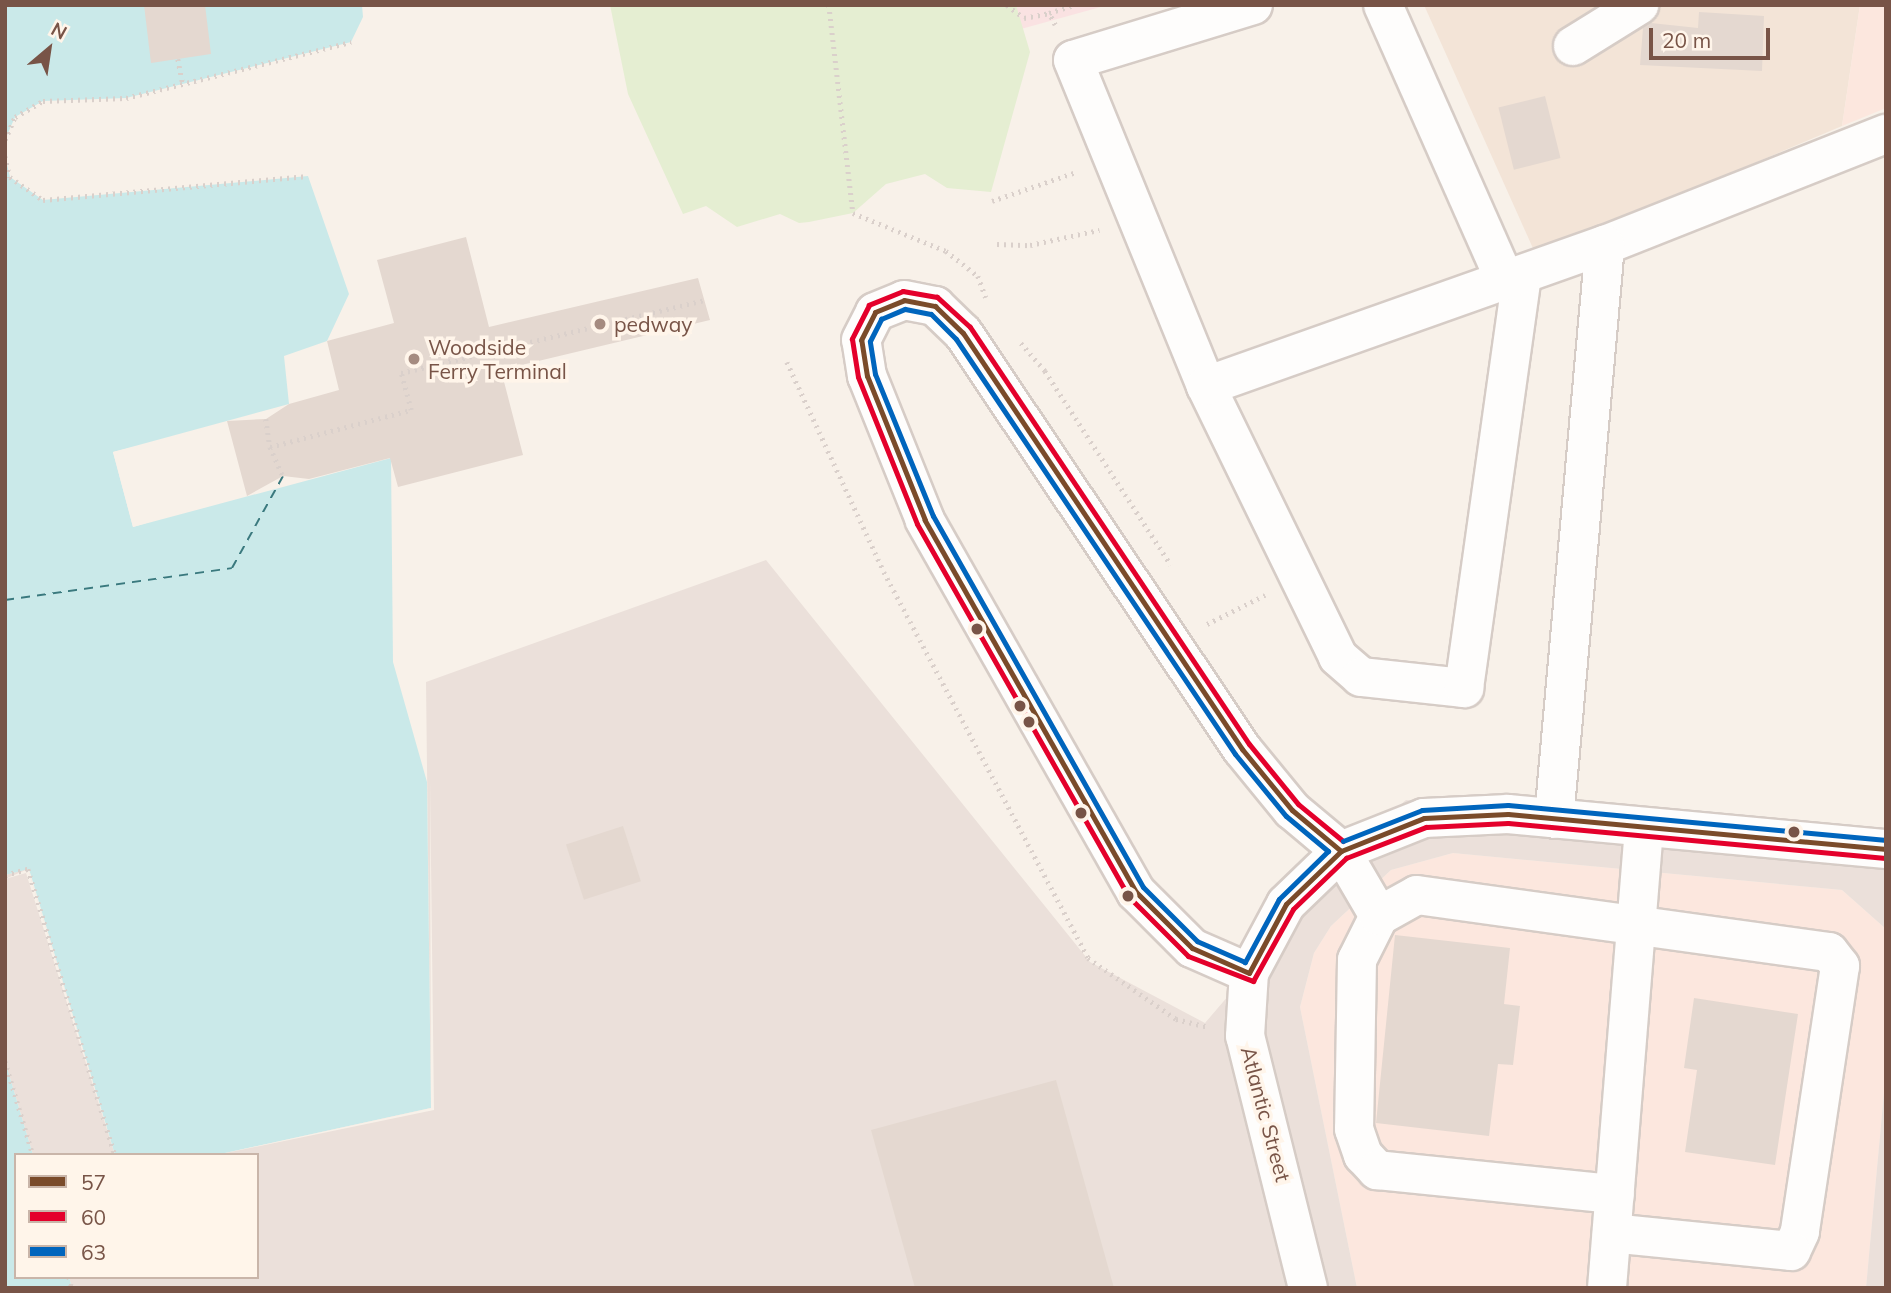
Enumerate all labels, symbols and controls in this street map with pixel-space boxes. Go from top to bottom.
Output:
north arrow [14,14,84,84]
scale bar [1653,14,1774,58]
text: N [47,17,71,45]
text: 20 m [1662,27,1711,53]
place label: pedway [614,311,692,337]
marker: pedway [592,316,608,332]
place label: Woodside Ferry Terminal [428,334,567,384]
marker: Woodside Ferry Terminal [406,351,422,367]
unlabelled marker [970,622,984,636]
unlabelled marker [1013,699,1027,713]
unlabelled marker [1022,715,1036,729]
unlabelled marker [1074,806,1088,820]
unlabelled marker [1787,825,1801,839]
unlabelled marker [1121,889,1135,903]
street label: Atlantic Street [1236,1044,1296,1184]
legend [14,1153,259,1279]
text: 57 [81,1169,106,1195]
text: 60 [81,1204,106,1230]
text: 63 [81,1239,106,1265]

